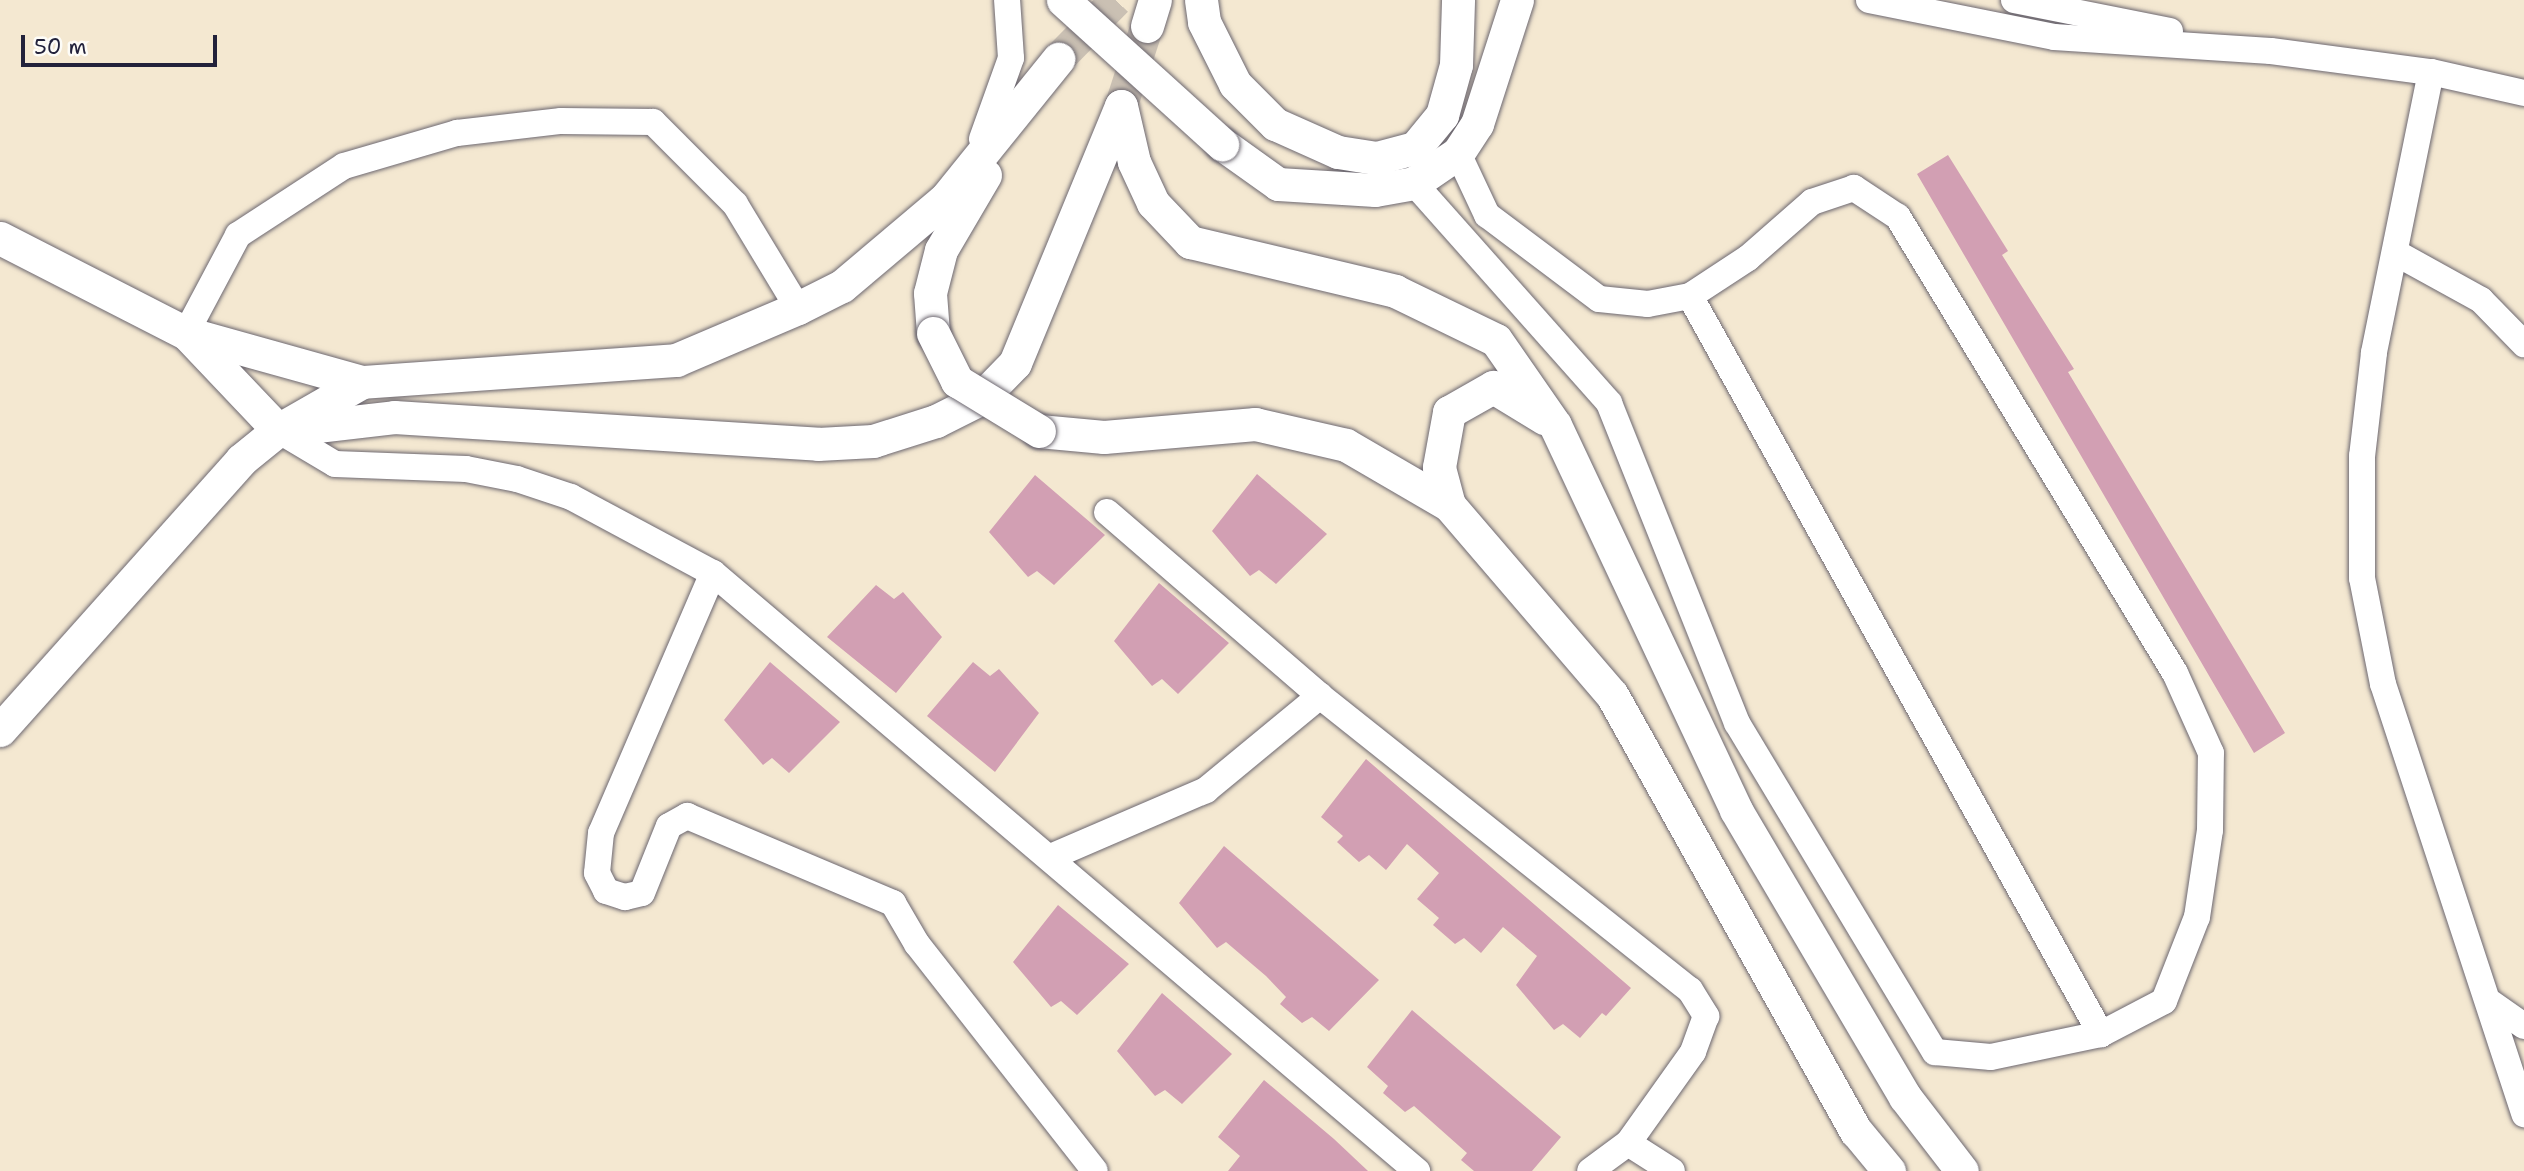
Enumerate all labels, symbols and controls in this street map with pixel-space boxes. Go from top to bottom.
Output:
scale bar [24,21,220,65]
text: 50 m [34,33,87,61]

